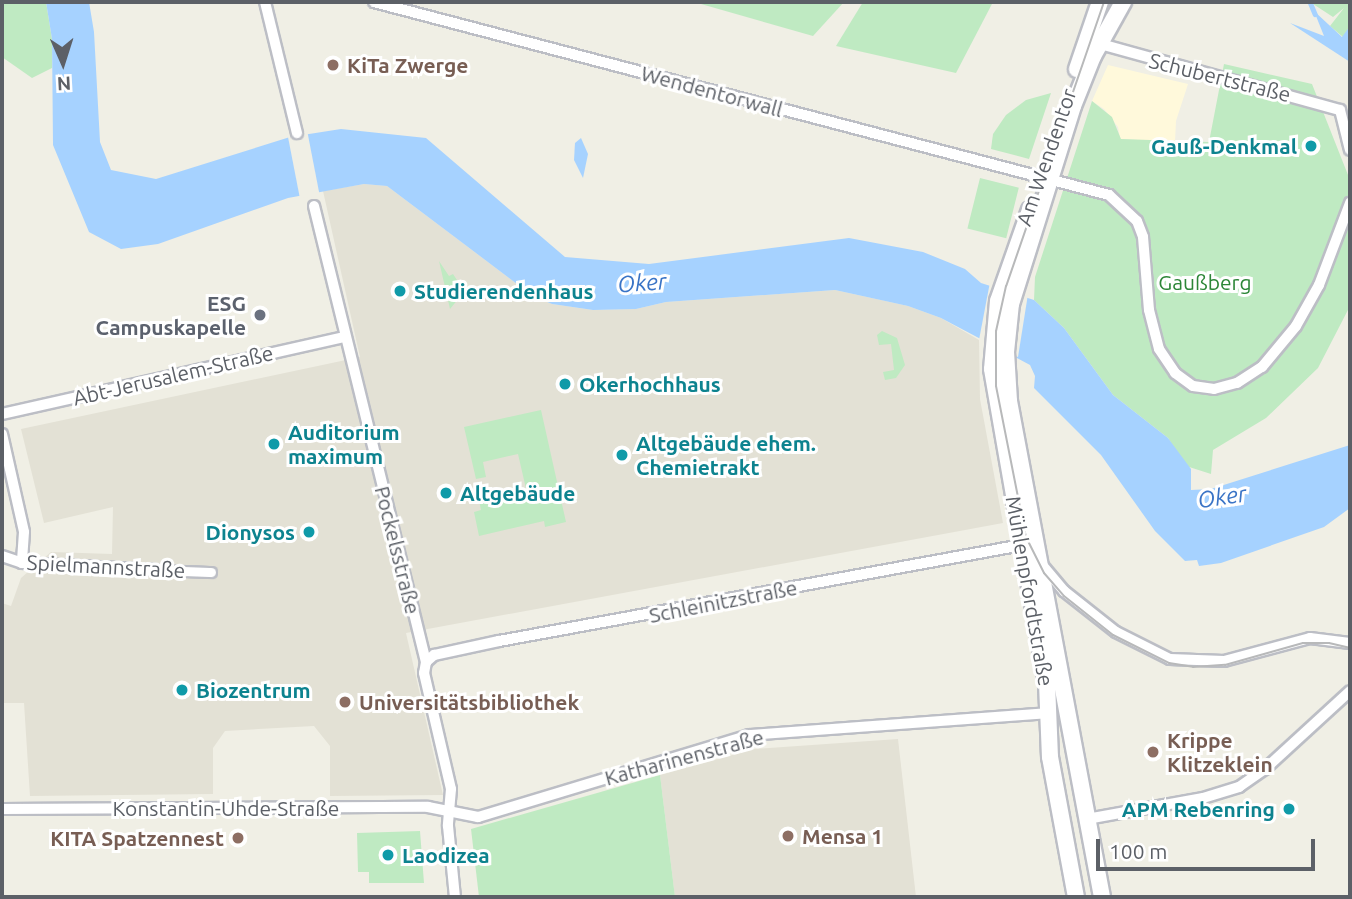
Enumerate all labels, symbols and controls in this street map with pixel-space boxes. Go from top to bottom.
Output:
north arrow [28,28,98,98]
street label: Schubertstraße [1147,47,1293,107]
place label: KiTa Zwerge [347,52,468,78]
marker: KiTa Zwerge [325,57,341,73]
street label: Wendentorwall [638,60,786,122]
text: N [56,73,72,95]
street label: Am Wendentor [1011,85,1081,229]
place label: Gauß-Denkmal [1151,133,1297,159]
marker: Gauß-Denkmal [1303,138,1319,154]
water label: Oker [617,268,667,298]
park label: Gaußberg [1158,269,1252,295]
place label: Studierendenhaus [414,278,593,304]
marker: Studierendenhaus [392,283,408,299]
place label: ESG Campuskapelle [96,290,246,340]
marker: ESG Campuskapelle [252,307,268,323]
street label: Abt-Jerusalem-Straße [70,340,276,410]
place label: Okerhochhaus [579,371,721,397]
marker: Okerhochhaus [557,376,573,392]
place label: Auditorium maximum [288,419,400,469]
place label: Altgebäude ehem. Chemietrakt [636,430,816,480]
marker: Auditorium maximum [266,436,282,452]
marker: Altgebäude ehem. Chemietrakt [614,447,630,463]
place label: Altgebäude [460,480,575,506]
water label: Oker [1196,480,1248,514]
street label: Pockelsstraße [370,483,426,617]
marker: Altgebäude [438,485,454,501]
street label: Mühlenpfordtstraße [1001,494,1059,688]
place label: Dionysos [206,519,295,545]
marker: Dionysos [301,524,317,540]
street label: Spielmannstraße [26,549,186,583]
street label: Schleinitzstraße [647,574,799,628]
place label: Biozentrum [196,677,311,703]
marker: Biozentrum [174,682,190,698]
place label: Universitätsbibliothek [359,689,579,715]
marker: Universitätsbibliothek [337,694,353,710]
street label: Katharinenstraße [602,724,766,790]
place label: Krippe Klitzeklein [1167,727,1273,777]
marker: Krippe Klitzeklein [1145,744,1161,760]
street label: Konstantin-Uhde-Straße [113,795,339,821]
place label: APM Rebenring [1122,796,1275,822]
marker: APM Rebenring [1281,801,1297,817]
place label: Mensa 1 [802,823,883,849]
place label: KITA Spatzennest [50,825,224,851]
scale bar [1100,825,1319,869]
marker: Mensa 1 [780,828,796,844]
marker: KITA Spatzennest [230,830,246,846]
text: 100 m [1109,839,1167,863]
place label: Laodizea [402,842,490,868]
marker: Laodizea [380,847,396,863]

